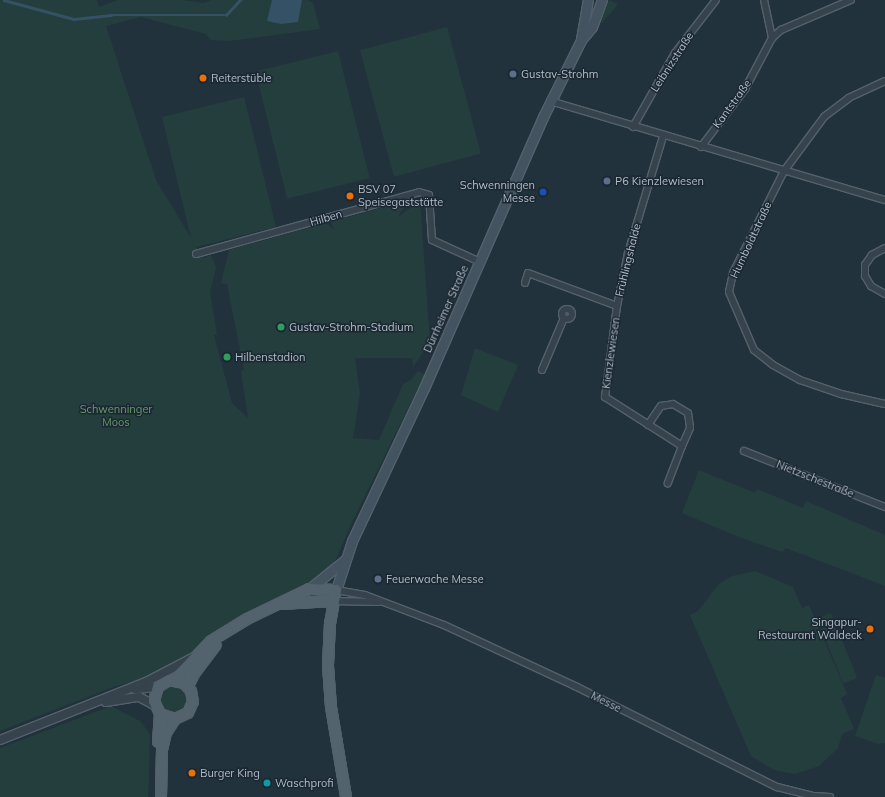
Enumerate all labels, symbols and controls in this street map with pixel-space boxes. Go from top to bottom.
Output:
street label: Leibnizstraße [648,30,696,94]
place label: Gustav-Strohm [521,67,598,81]
marker: Gustav-Strohm [508,69,518,79]
place label: Reiterstüble [211,71,272,85]
marker: Reiterstüble [198,73,208,83]
street label: Kantstraße [710,77,754,131]
place label: P6 Kienzlewiesen [615,174,704,188]
marker: P6 Kienzlewiesen [602,176,612,186]
place label: Schwenningen Messe [460,179,535,205]
place label: BSV 07 Speisegaststätte [358,183,443,209]
marker: Schwenningen Messe [538,187,548,197]
marker: BSV 07 Speisegaststätte [345,191,355,201]
street label: Humboldtstraße [727,200,775,280]
street label: Hilben [308,207,344,229]
street label: Frühlingshalde [613,222,643,298]
street label: Dürrheimer Straße [421,263,471,355]
street label: Kienzlewiesen [599,316,623,390]
place label: Gustav-Strohm-Stadium [289,320,413,334]
marker: Gustav-Strohm-Stadium [276,322,286,332]
place label: Hilbenstadion [235,350,305,364]
marker: Hilbenstadion [222,352,232,362]
park label: Schwenninger Moos [80,403,152,429]
street label: Nietzschestraße [774,457,856,501]
place label: Feuerwache Messe [386,572,484,586]
marker: Feuerwache Messe [373,574,383,584]
place label: Singapur- Restaurant Waldeck [758,616,862,642]
marker: Singapur- Restaurant Waldeck [865,624,875,634]
street label: Messe [589,689,623,715]
place label: Burger King [200,766,260,780]
marker: Burger King [187,768,197,778]
place label: Waschprofi [275,776,334,790]
marker: Waschprofi [262,778,272,788]

